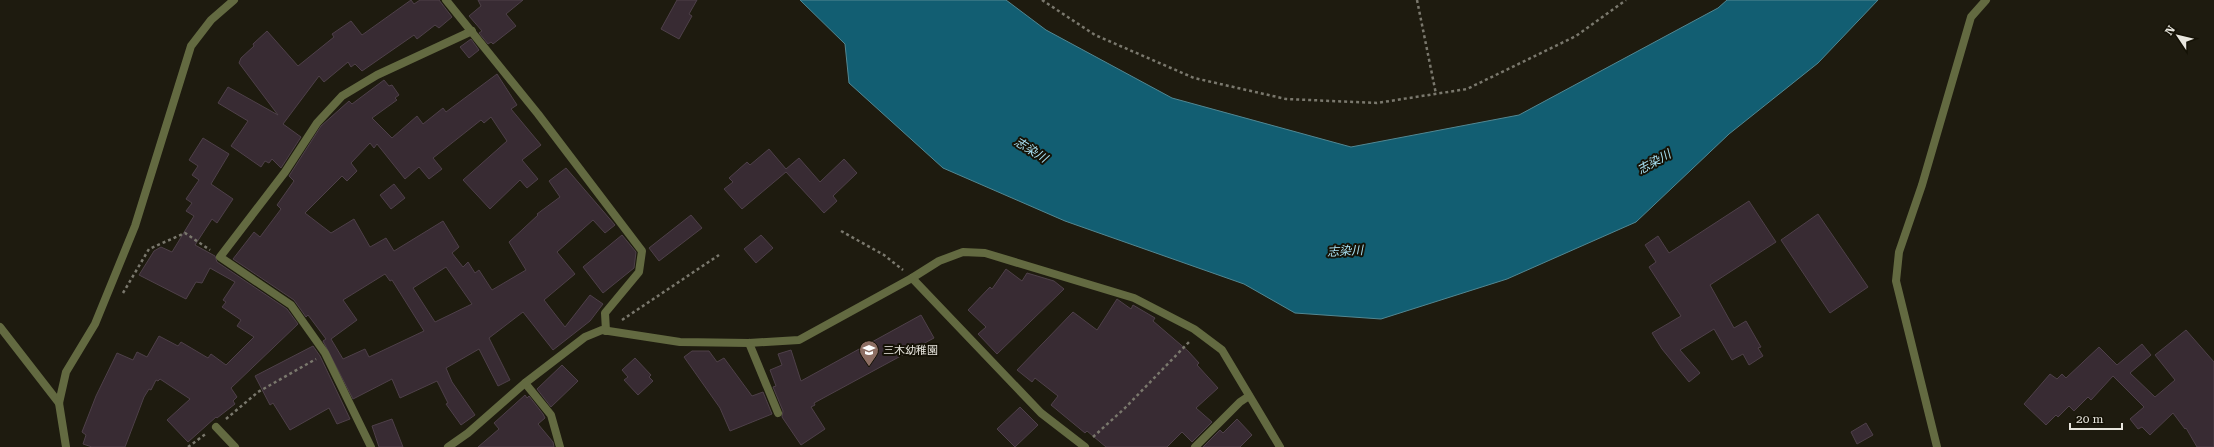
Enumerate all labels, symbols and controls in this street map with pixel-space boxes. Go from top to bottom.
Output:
north arrow [2158,16,2198,56]
text: N [2162,23,2178,38]
water label: 志染川 [1012,135,1052,167]
water label: 志染川 [1635,146,1675,177]
water label: 志染川 [1327,243,1365,259]
school or university icon: 三木幼稚園 [858,339,880,367]
place label: 三木幼稚園 [883,344,938,357]
scale bar [2070,405,2122,431]
text: 20 m [2076,412,2103,426]

